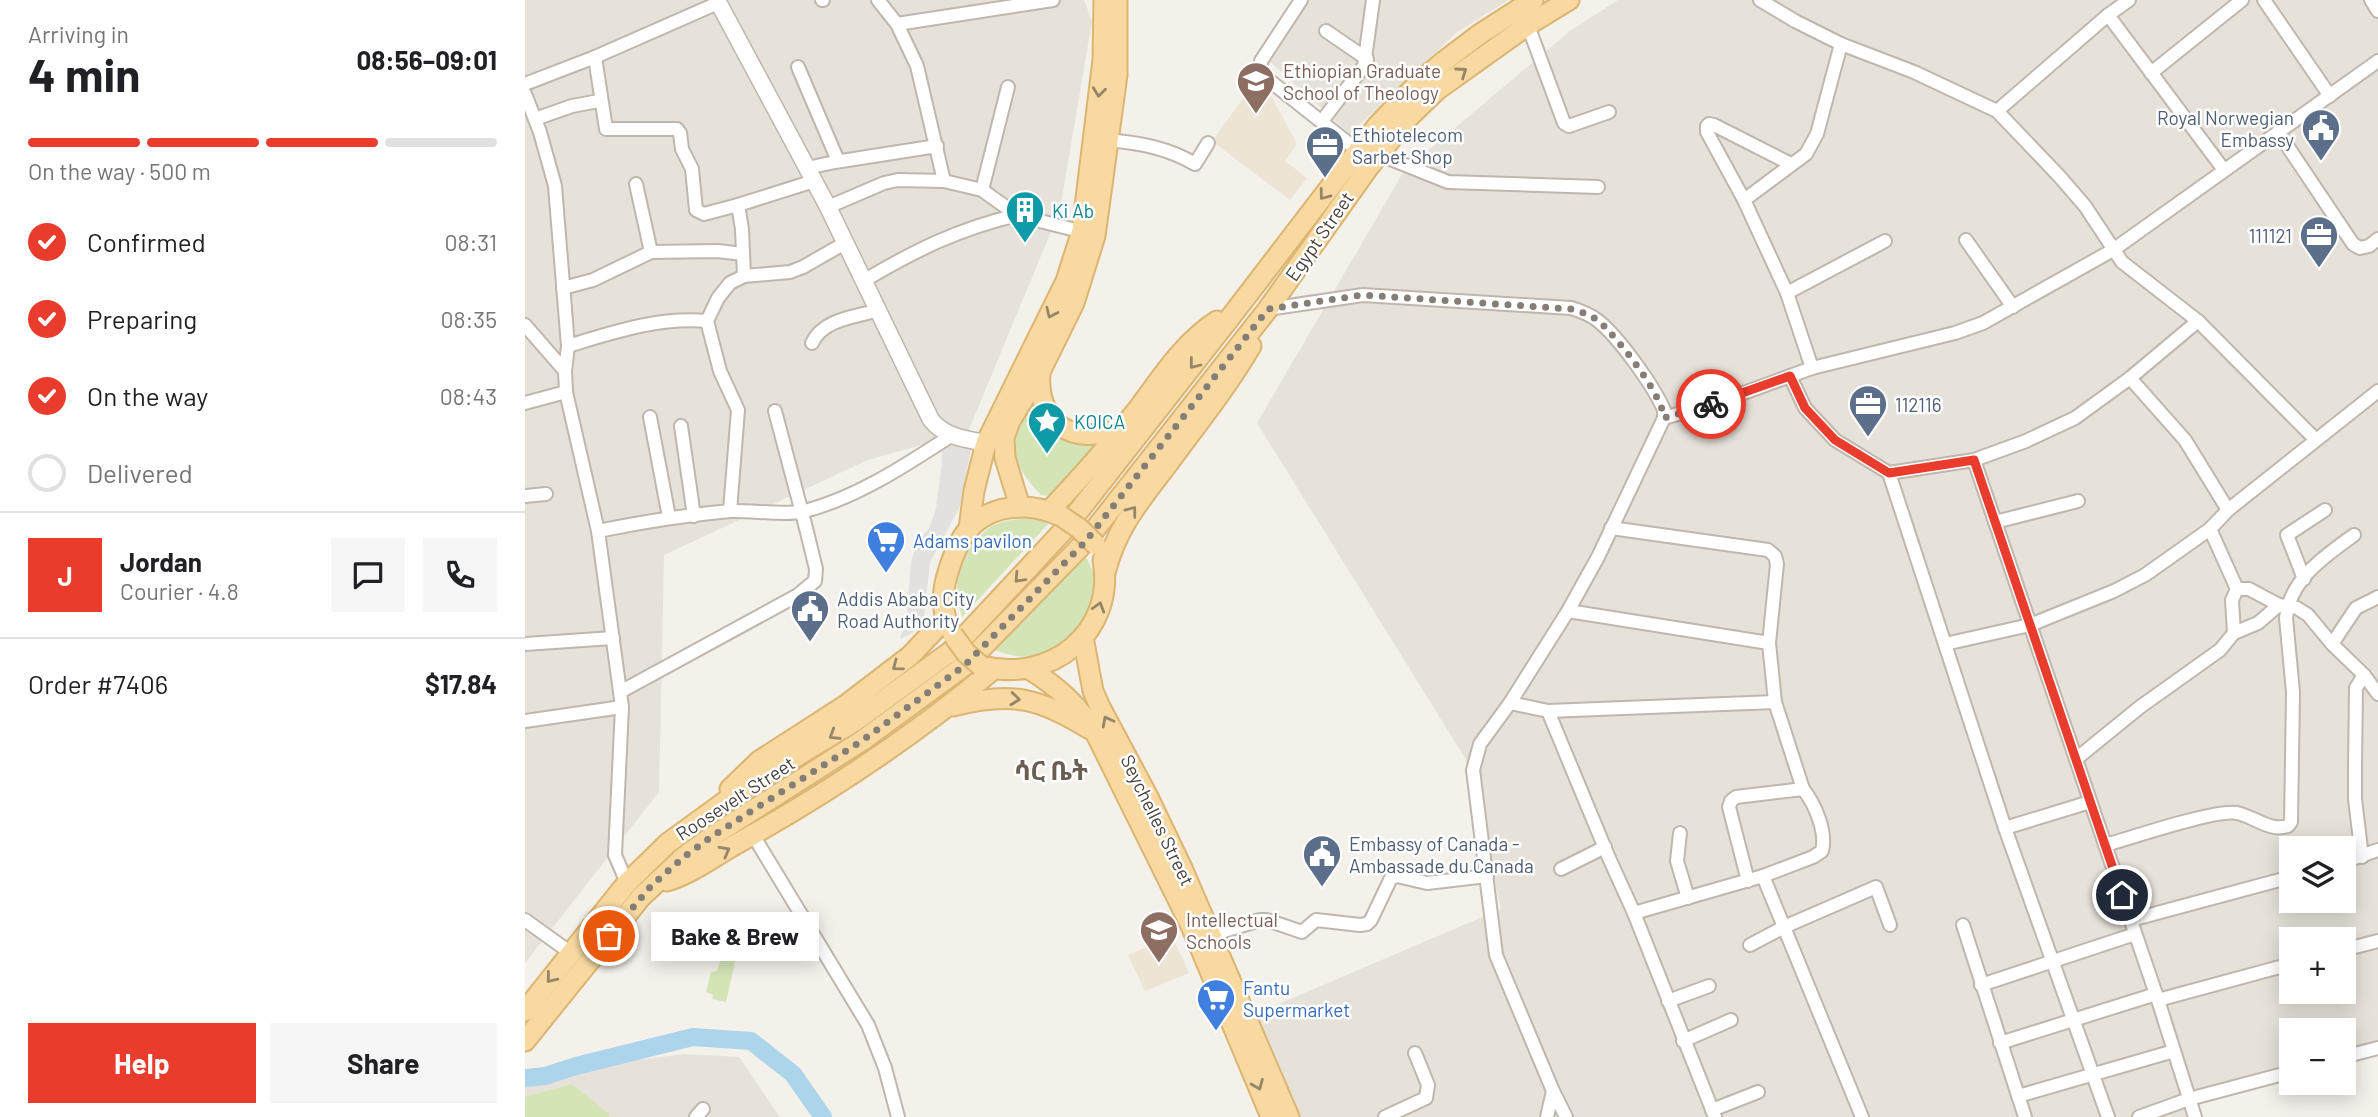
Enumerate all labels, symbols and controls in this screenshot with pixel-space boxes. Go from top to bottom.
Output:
text: Arriving in [28,20,129,48]
text: 08:56–09:01 [356,44,497,75]
text: 4 min [28,46,140,101]
place label: Ethiopian Graduate School of Theology [1283,59,1441,104]
school or university icon: Ethiopian Graduate School of Theology [1235,60,1277,115]
one-way arrow [1454,68,1467,80]
one-way arrow [1092,87,1107,98]
place label: Royal Norwegian Embassy [2157,106,2294,151]
public building icon: Royal Norwegian Embassy [2300,107,2342,162]
place label: Ethiotelecom Sarbet Shop [1352,123,1463,168]
office icon: Ethiotelecom Sarbet Shop [1304,124,1346,179]
text: On the way · 500 m [28,157,211,185]
street label: Egypt Street [1280,187,1358,285]
one-way arrow [1320,187,1333,200]
building icon: Ki Ab [1004,189,1046,244]
place label: Ki Ab [1052,199,1094,222]
office icon: 111121 [2298,214,2340,269]
icon: check [28,223,66,261]
place label: 111121 [2249,224,2292,247]
text: Confirmed [87,226,206,257]
text: 08:31 [444,228,497,256]
icon: check [28,300,66,338]
text: Preparing [87,303,197,334]
text: 08:35 [441,305,497,333]
one-way arrow [1045,306,1059,318]
one-way arrow [1190,357,1203,369]
courier [1676,369,1746,439]
icon: check [28,377,66,415]
text: On the way [87,380,208,411]
text: 08:43 [440,382,497,410]
office icon: 112116 [1847,383,1889,438]
icon: bike [1692,385,1730,423]
place label: 112116 [1895,393,1941,416]
place icon: KOICA [1026,400,1068,455]
place label: KOICA [1074,410,1125,433]
text: Delivered [87,457,193,488]
one-way arrow [1124,506,1137,519]
supermarket icon: Adams pavilon [865,519,907,574]
place label: Adams pavilon [913,529,1032,552]
button: chat [331,538,405,612]
button: phone [423,538,497,612]
text: Jordan [120,546,202,577]
text: J [57,560,73,591]
one-way arrow [1015,570,1028,583]
text: Courier · 4.8 [120,577,239,605]
place label: Addis Ababa City Road Authority [837,587,975,632]
public building icon: Addis Ababa City Road Authority [789,588,831,643]
one-way arrow [1090,601,1105,613]
one-way arrow [892,658,905,671]
text: Order #7406 [28,668,168,699]
text: $17.84 [425,668,497,699]
one-way arrow [1010,691,1021,706]
one-way arrow [1102,716,1116,729]
one-way arrow [829,726,842,739]
street label: Roosevelt Street [671,751,799,845]
street label: Seychelles Street [1116,751,1200,889]
district label: ሳር ቤት [1014,754,1088,785]
place label: Embassy of Canada - Ambassade du Canada [1349,832,1534,877]
public building icon: Embassy of Canada - Ambassade du Canada [1301,833,1343,888]
map controls [2279,836,2356,1095]
button: layers [2279,836,2356,913]
one-way arrow [717,846,730,859]
pin [2092,865,2152,925]
icon: home [2103,876,2141,914]
pin [579,906,639,966]
place label: Intellectual Schools [1186,908,1278,953]
school or university icon: Intellectual Schools [1138,909,1180,964]
callout: Bake & Brew [651,912,819,960]
icon: bag [590,917,628,955]
text: Bake & Brew [671,922,799,950]
button: + [2279,927,2356,1004]
one-way arrow [547,971,560,983]
place label: Fantu Supermarket [1243,976,1350,1021]
supermarket icon: Fantu Supermarket [1195,977,1237,1032]
button: − [2279,1018,2356,1095]
button: Help [28,1023,256,1103]
button: Share [270,1023,497,1103]
one-way arrow [1250,1078,1264,1090]

